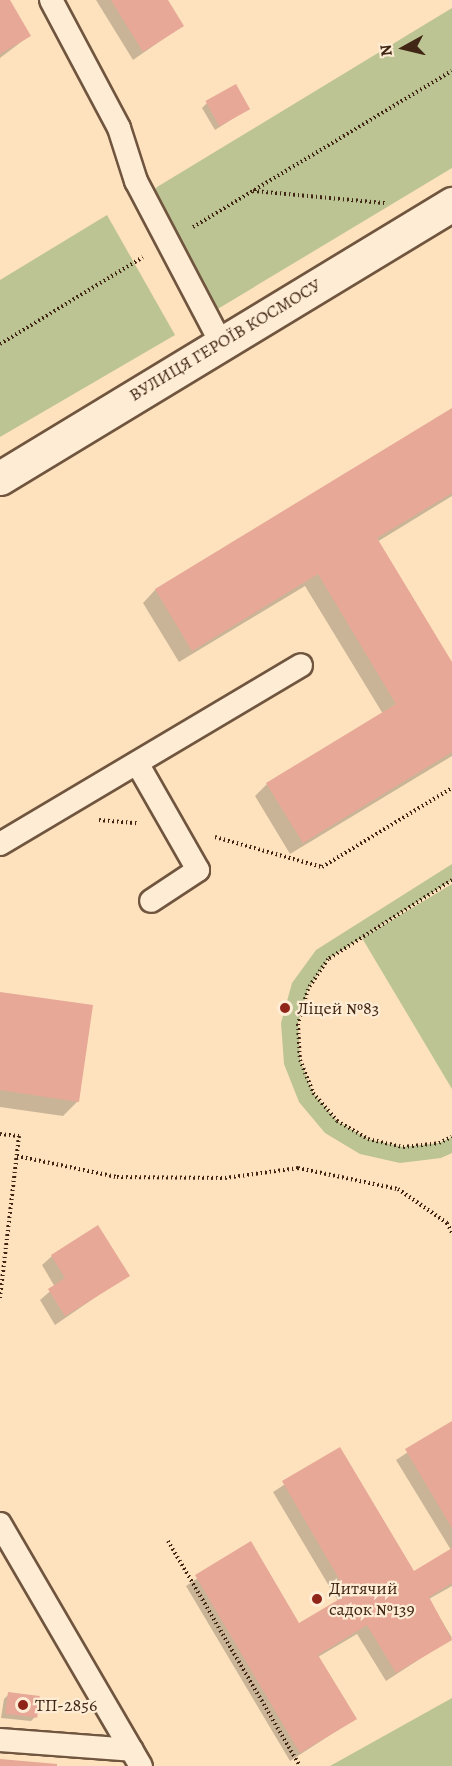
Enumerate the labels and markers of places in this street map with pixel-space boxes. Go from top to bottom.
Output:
place label: Ліцей №83 [297,997,379,1019]
marker: Ліцей №83 [278,1001,292,1015]
place label: Дитячий садок №139 [329,1578,415,1620]
marker: Дитячий садок №139 [310,1592,324,1606]
place label: ТП-2856 [35,1694,97,1716]
marker: ТП-2856 [16,1698,30,1712]

